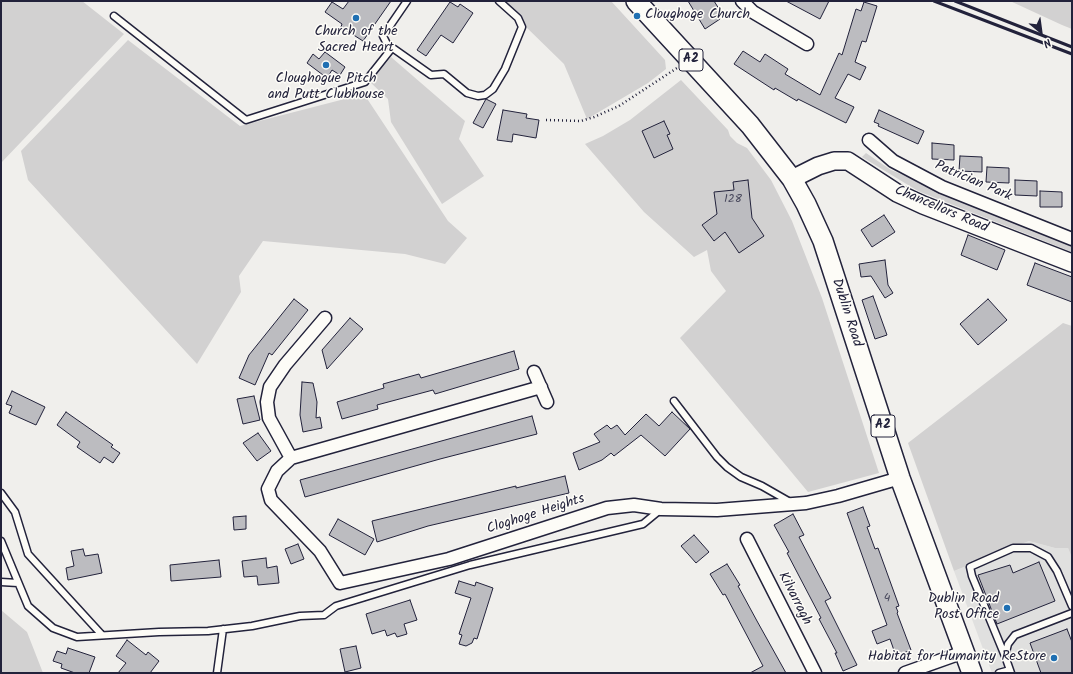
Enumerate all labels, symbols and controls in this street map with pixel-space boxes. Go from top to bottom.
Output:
place label: Cloughoge Church [645,8,750,24]
marker: Cloughoge Church [632,11,642,21]
north arrow [1021,12,1061,52]
marker: Church of the Sacred Heart [351,13,361,23]
place label: Church of the Sacred Heart [314,25,398,58]
text: N [1039,33,1054,52]
road number: A2 [679,49,703,71]
marker: Cloughogue Pitch and Putt Clubhouse [321,60,331,70]
place label: Cloughogue Pitch and Putt Clubhouse [268,72,384,104]
street label: Patrician Park [932,158,1014,206]
street label: Chancellors Road [892,183,990,237]
house number: 128 [724,193,742,207]
street label: Dublin Road [827,277,865,349]
road number: A2 [871,415,895,437]
street label: Cloghoge Heights [485,491,587,539]
street label: Kilvarragh [773,570,815,628]
house number: 4 [884,592,890,606]
place label: Dublin Road Post Office [928,592,999,624]
marker: Dublin Road Post Office [1002,603,1012,613]
place label: Habitat for Humanity ReStore [868,650,1046,666]
marker: Habitat for Humanity ReStore [1049,653,1059,663]

